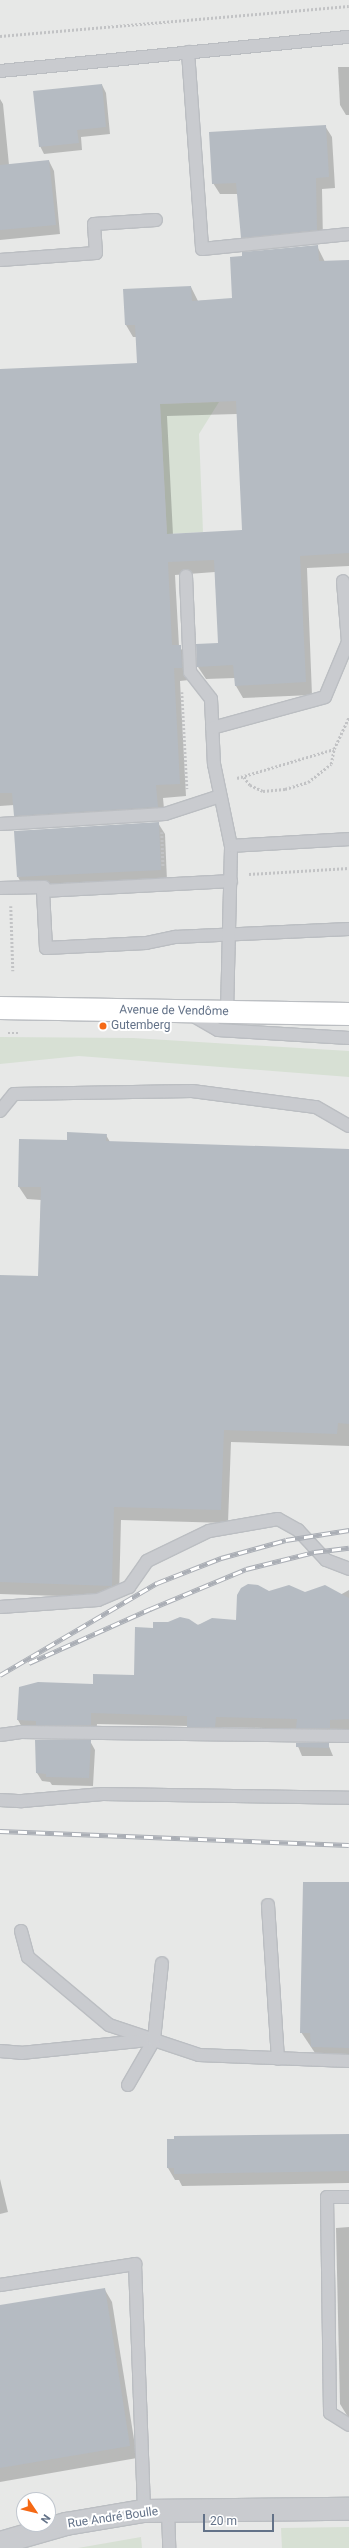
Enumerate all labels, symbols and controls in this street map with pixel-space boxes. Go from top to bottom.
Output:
street label: Avenue de Vendôme [119,1003,229,1019]
place label: Gutemberg [111,1019,170,1033]
marker: Gutemberg [98,1021,108,1031]
north arrow [16,2492,56,2532]
street label: Rue André Boulle [67,2505,159,2531]
scale bar [205,2506,276,2532]
text: N [38,2512,53,2525]
text: 20 m [210,2514,237,2528]

